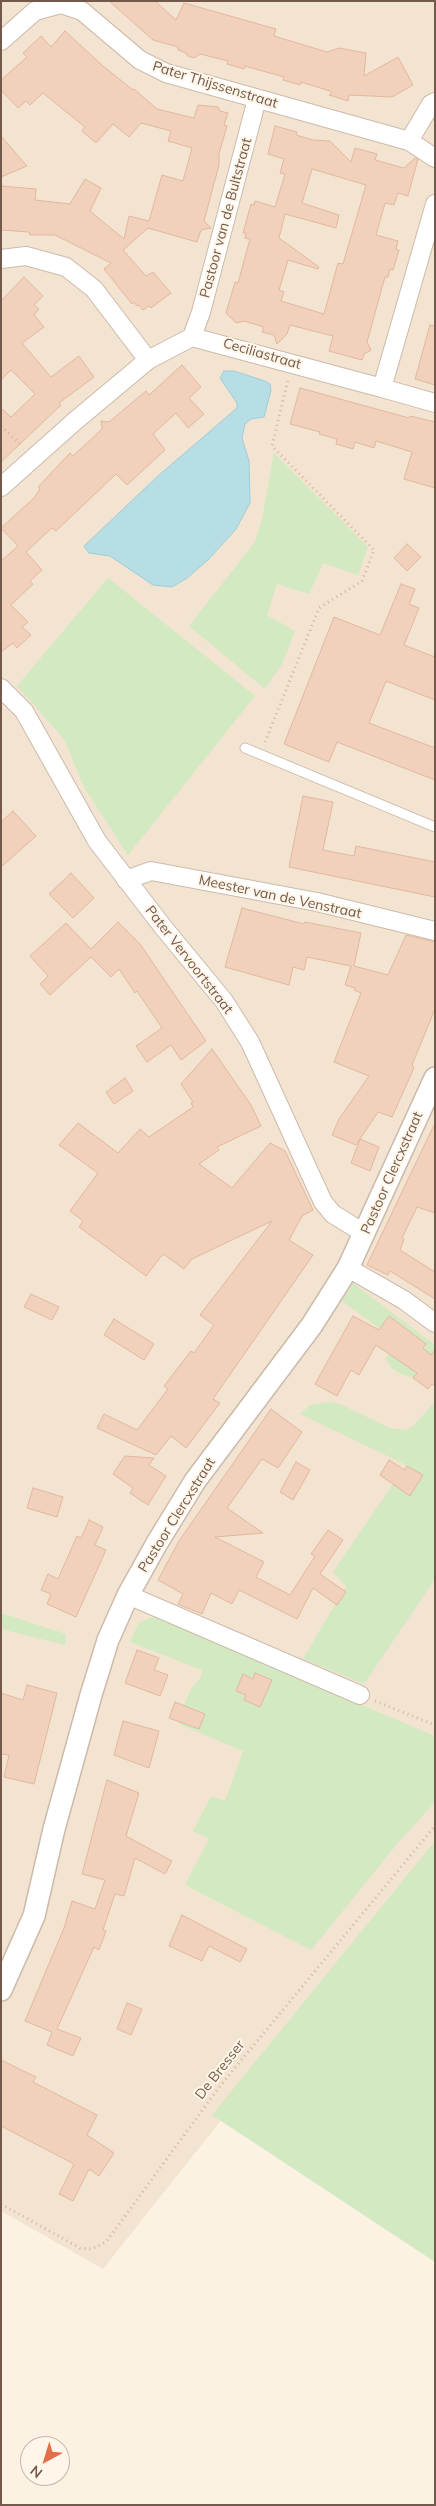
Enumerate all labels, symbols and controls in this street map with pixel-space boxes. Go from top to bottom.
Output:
street label: Pater Thijssenstraat [150,58,280,112]
street label: Pastoor van de Bultstraat [197,136,255,300]
street label: Ceciliastraat [221,335,303,373]
street label: Meester van de Venstraat [197,872,363,922]
street label: Pater Vervoortstraat [142,903,236,1017]
street label: Pastoor Clercxstraat [357,1109,427,1237]
street label: Pastoor Clercxstraat [135,1455,219,1575]
street label: De Bresser [192,2037,248,2103]
north arrow [20,2436,70,2486]
text: N [26,2462,46,2482]

